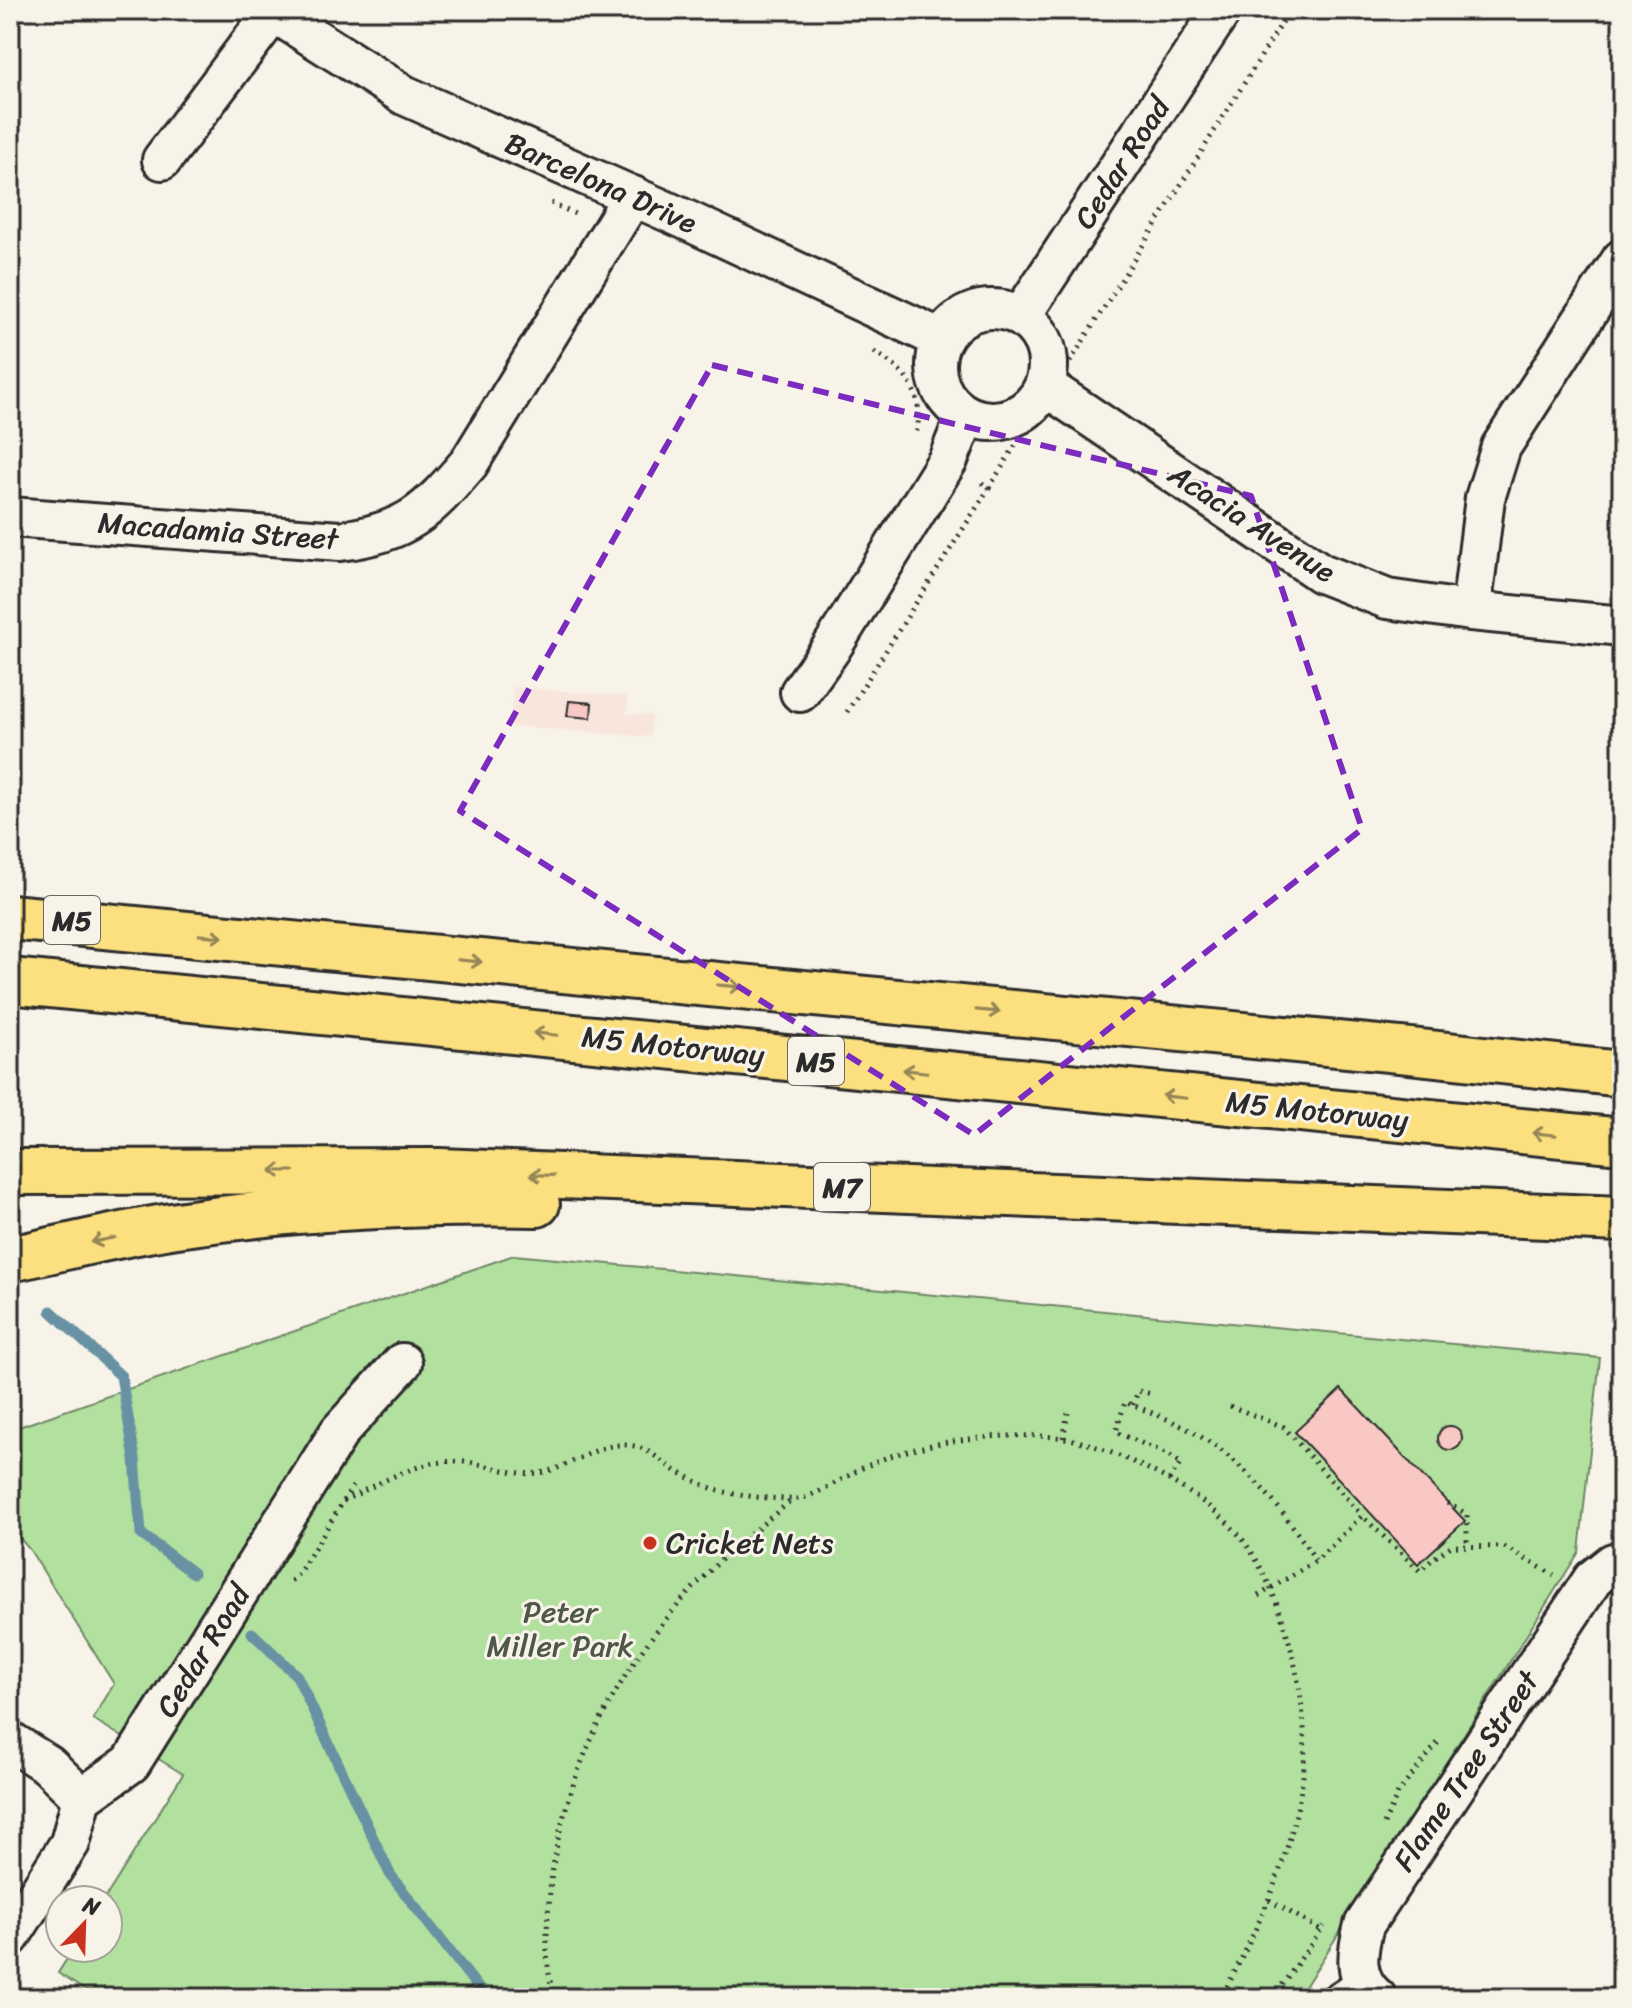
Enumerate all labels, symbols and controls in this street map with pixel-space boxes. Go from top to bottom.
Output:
street label: Cedar Road [1059,84,1186,240]
street label: Barcelona Drive [496,116,706,250]
street label: Acacia Avenue [1156,448,1347,598]
street label: Macadamia Street [96,496,342,566]
road number: M5 [44,896,100,944]
one-way arrow [197,929,224,944]
one-way arrow [456,954,483,969]
one-way arrow [715,978,742,993]
one-way arrow [974,1003,1001,1018]
street label: M5 Motorway [579,1010,767,1082]
one-way arrow [532,1026,559,1041]
road number: M5 [788,1037,844,1085]
one-way arrow [903,1063,929,1078]
street label: M5 Motorway [1223,1075,1411,1147]
one-way arrow [1161,1090,1188,1105]
one-way arrow [1531,1126,1558,1141]
one-way arrow [269,1163,296,1179]
road number: M7 [814,1163,870,1211]
one-way arrow [529,1167,556,1182]
one-way arrow [91,1233,117,1248]
place label: Cricket Nets [666,1516,834,1570]
marker: Cricket Nets [641,1534,659,1552]
street label: Cedar Road [141,1572,267,1729]
park label: Peter Miller Park [487,1585,634,1673]
street label: Flame Tree Street [1378,1657,1555,1883]
north arrow [44,1884,124,1964]
text: N [76,1885,107,1927]

